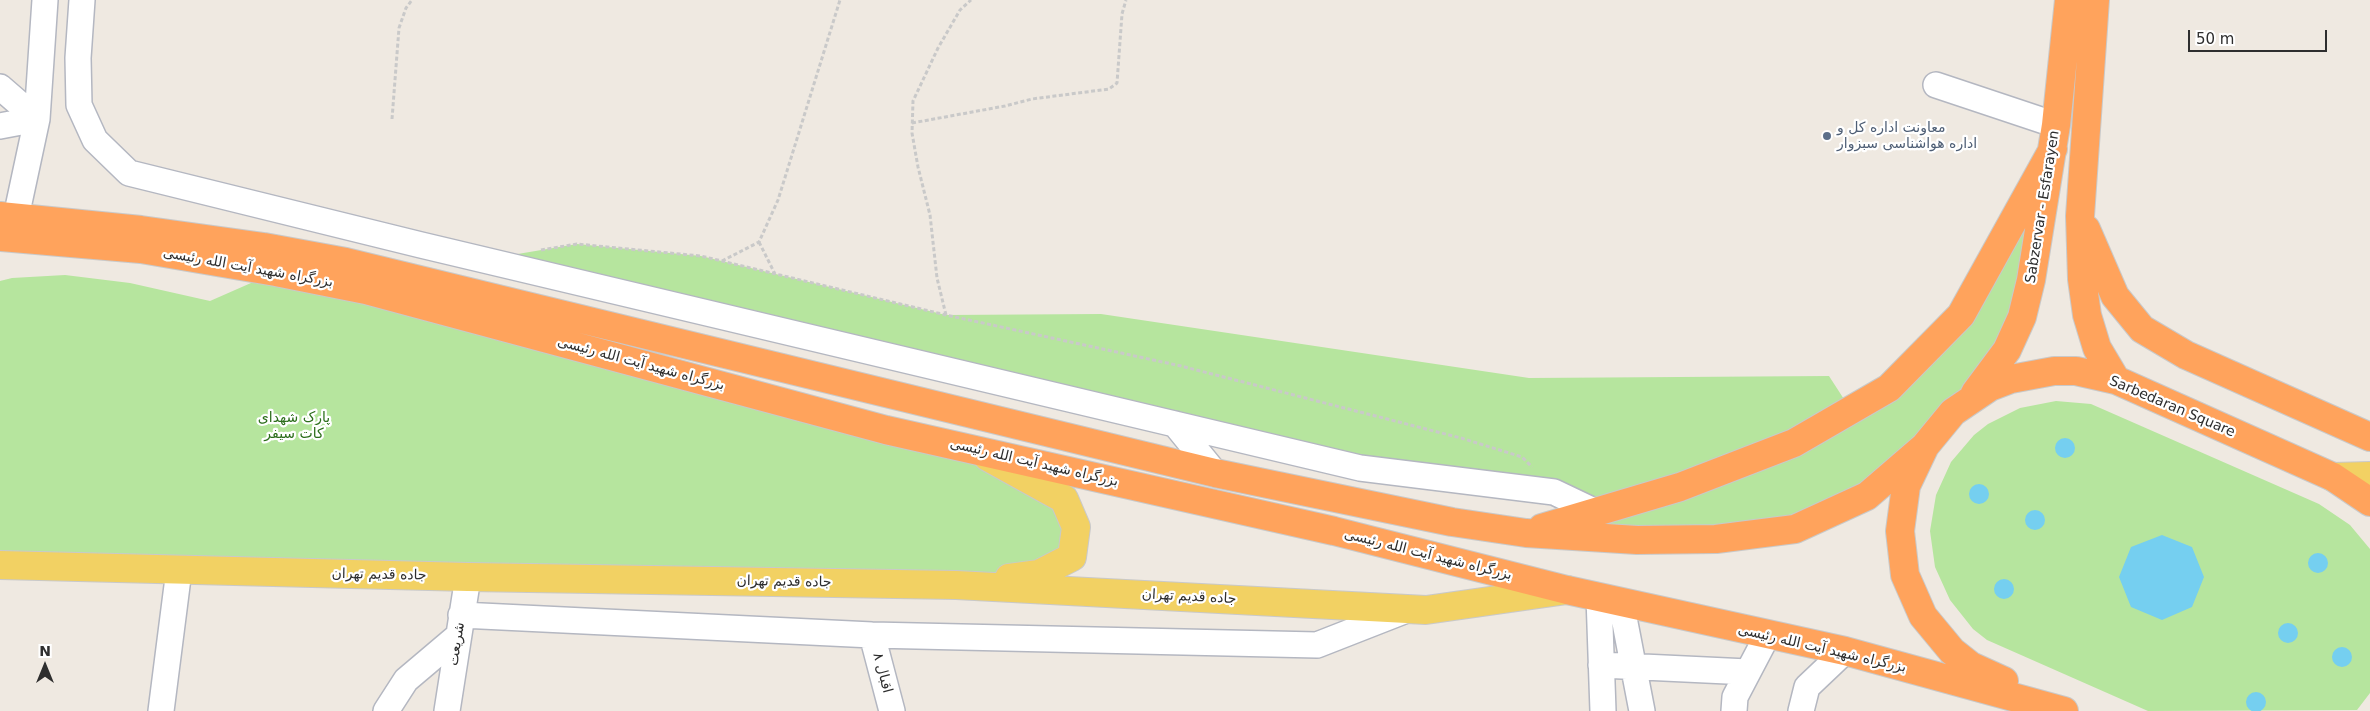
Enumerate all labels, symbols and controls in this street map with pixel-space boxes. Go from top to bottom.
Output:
scale bar [2190,20,2329,52]
text: 50 m [2196,30,2234,48]
place label: معاونت اداره کل و اداره هواشناسی سبزوار [1837,120,1977,152]
street label: Sabzervar - Esfarayen [2023,129,2063,285]
marker: معاونت اداره کل و اداره هواشناسی سبزوار [1821,130,1833,142]
street label: بزرگراه شهید آیت الله رئیسی [162,245,334,291]
street label: بزرگراه شهید آیت الله رئیسی [556,334,726,394]
street label: Sarbedaran Square [2107,373,2237,441]
park label: پارک شهدای کات سیفر [258,410,330,442]
street label: بزرگراه شهید آیت الله رئیسی [948,435,1120,491]
street label: بزرگراه شهید آیت الله رئیسی [1342,526,1514,584]
street label: جاده قدیم تهران [331,566,427,584]
street label: جاده قدیم تهران [736,573,832,591]
street label: جاده قدیم تهران [1141,586,1237,608]
street label: شریعت [445,621,469,667]
street label: بزرگراه شهید آیت الله رئیسی [1736,621,1908,677]
north arrow [20,641,70,691]
text: N [39,643,51,659]
street label: اقبال ۸ [869,651,895,695]

